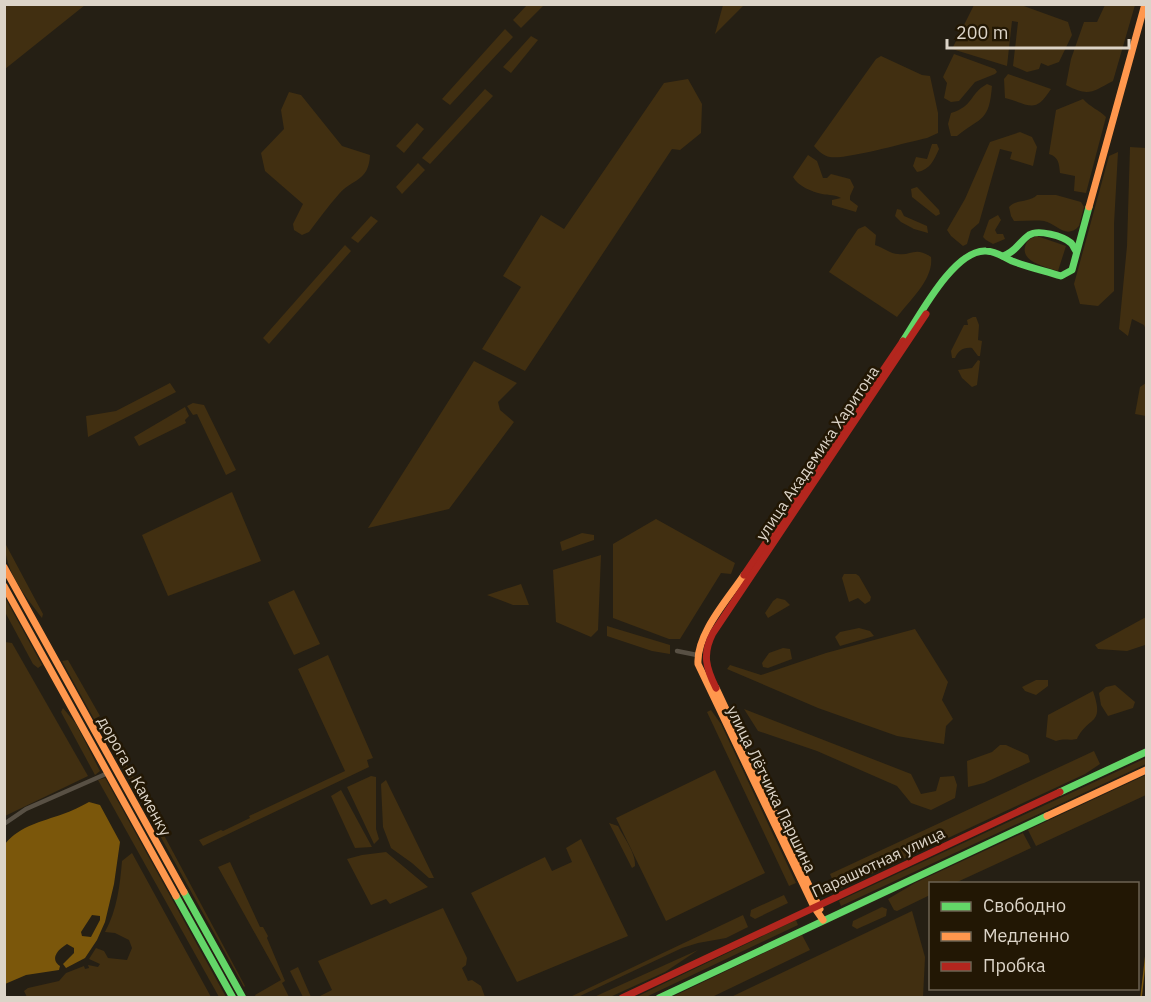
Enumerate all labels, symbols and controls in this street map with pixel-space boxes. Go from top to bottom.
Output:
scale bar [947,12,1128,50]
text: 200 m [956,21,1008,44]
street label: улица Академика Харитона [751,361,883,544]
street label: улица Лётчика Паршина [723,702,821,876]
street label: дорога в Каменку [94,713,176,839]
street label: Парашютная улица [808,822,948,902]
legend [929,882,1139,990]
text: Свободно [983,894,1066,917]
text: Медленно [983,924,1070,947]
text: Пробка [983,954,1046,977]

